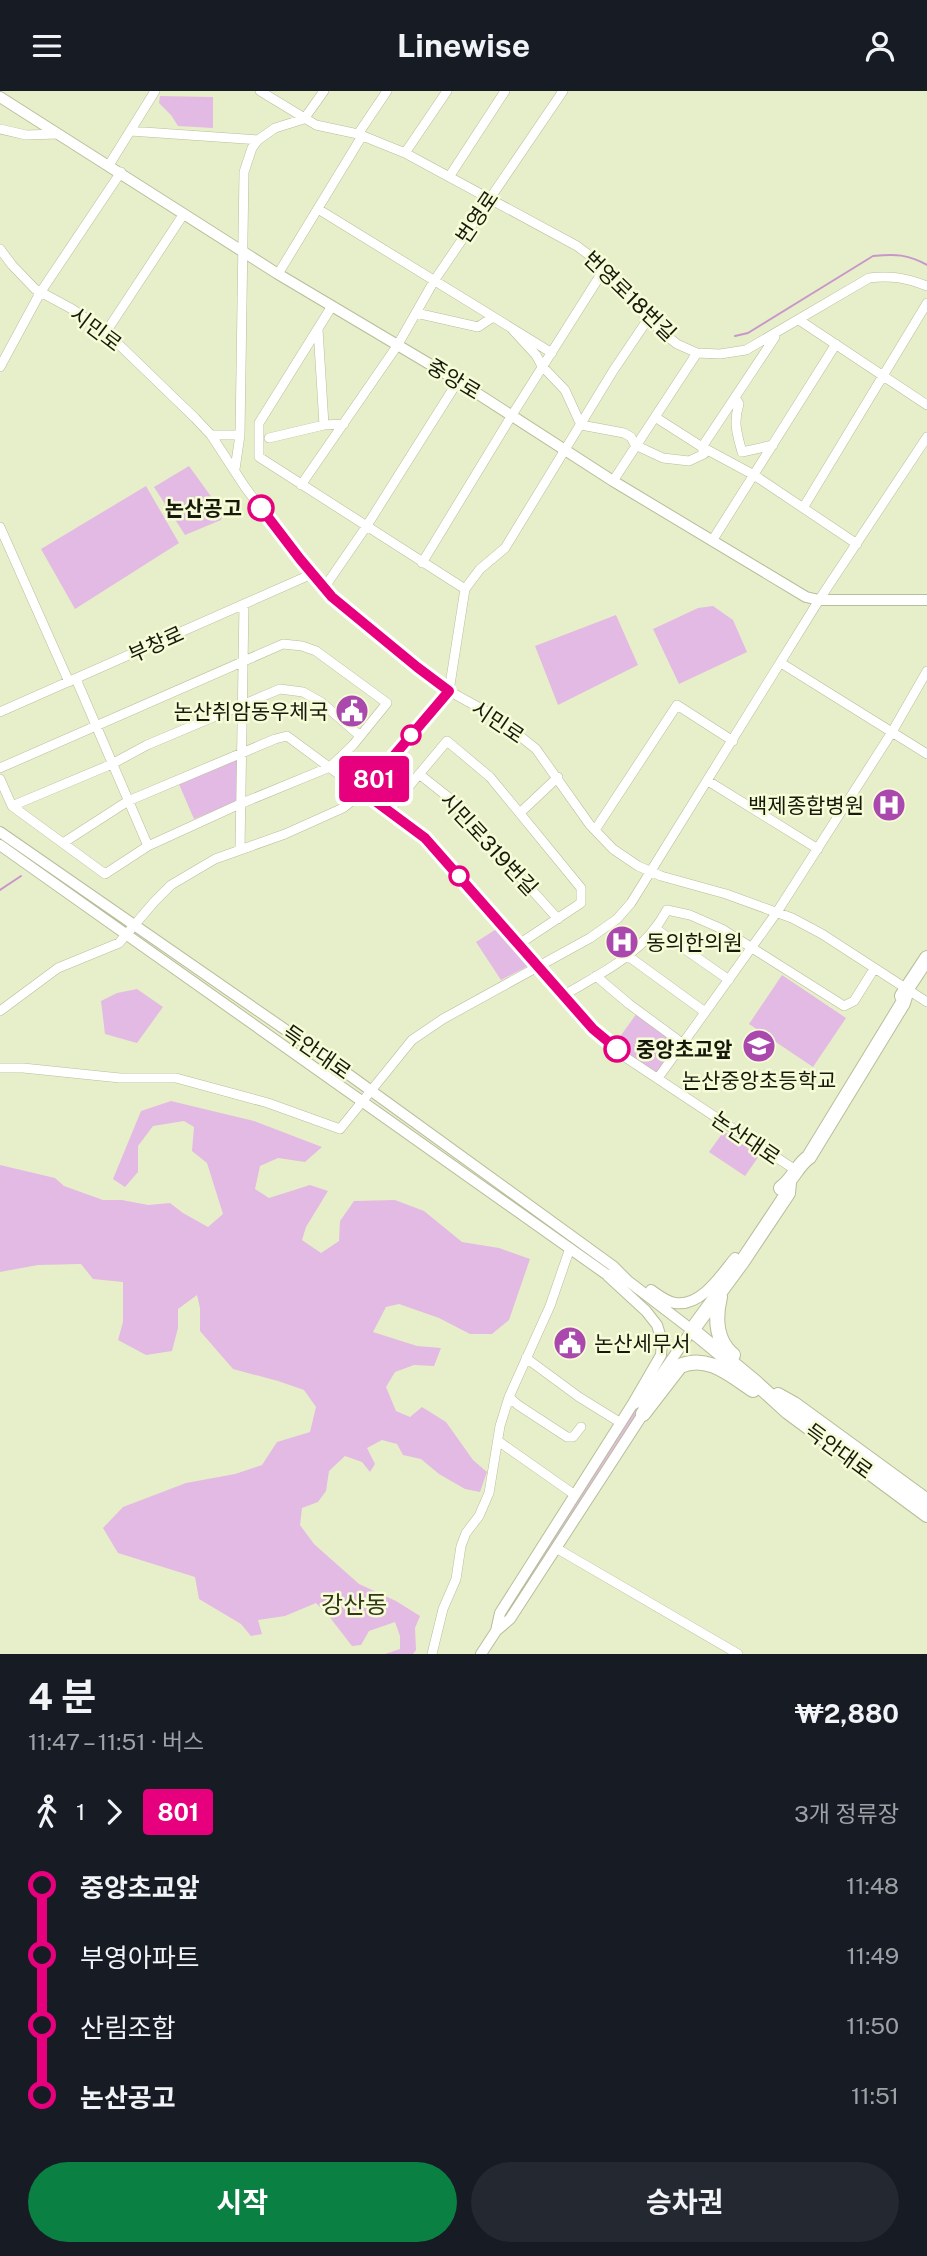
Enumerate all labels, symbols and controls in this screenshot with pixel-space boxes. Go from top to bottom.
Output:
icon: menu [28,27,66,65]
text: Linewise [397,27,530,64]
icon: person [861,27,899,65]
street label: 번영로 [450,186,504,248]
street label: 번영로18번길 [579,246,681,346]
street label: 시민로 [65,302,127,356]
street label: 중앙로 [423,353,485,405]
marker: 논산공고 [248,495,274,521]
place label: 논산공고 [165,496,242,521]
street label: 부창로 [124,621,188,667]
public building icon: 논산취암동우체국 [333,692,371,730]
street label: 시민로 [467,695,529,749]
place label: 논산취암동우체국 [173,699,328,724]
unlabelled marker [401,725,421,745]
line badge: 801 [334,756,414,802]
text: 801 [353,765,395,793]
hospital icon: 백제종합병원 [870,786,908,824]
street label: 시민로319번길 [435,787,543,901]
place label: 백제종합병원 [748,793,864,818]
unlabelled marker [449,866,469,886]
hospital icon: 동의한의원 [603,923,641,961]
place label: 동의한의원 [646,930,743,955]
street label: 득안대로 [278,1020,356,1084]
school or university icon: 논산중앙초등학교 [740,1027,778,1065]
marker: 중앙초교앞 [604,1036,630,1062]
place label: 중앙초교앞 [636,1037,733,1062]
place label: 논산중앙초등학교 [682,1068,836,1093]
street label: 논산대로 [707,1106,785,1170]
public building icon: 논산세무서 [551,1324,589,1362]
place label: 논산세무서 [594,1331,691,1356]
street label: 득안대로 [800,1418,878,1484]
district label: 강산동 [321,1590,387,1618]
text: 4 분 [28,1674,96,1719]
text: ₩2,880 [795,1698,899,1729]
text: 11:47 – 11:51 · 버스 [28,1728,204,1755]
icon: walk [28,1793,66,1831]
icon: forward [95,1793,133,1831]
text: 1 [76,1798,85,1825]
text: 801 [157,1798,199,1826]
text: 3개 정류장 [794,1800,899,1827]
text: 중앙초교앞 [80,1872,200,1903]
text: 11:48 [846,1872,899,1899]
text: 부영아파트 [80,1942,200,1973]
text: 11:49 [846,1942,899,1969]
text: 산림조합 [80,2012,176,2043]
text: 11:50 [846,2012,899,2039]
text: 논산공고 [80,2082,176,2113]
text: 11:51 [851,2082,899,2109]
button: 시작 [28,2162,457,2242]
button: 승차권 [471,2162,899,2242]

